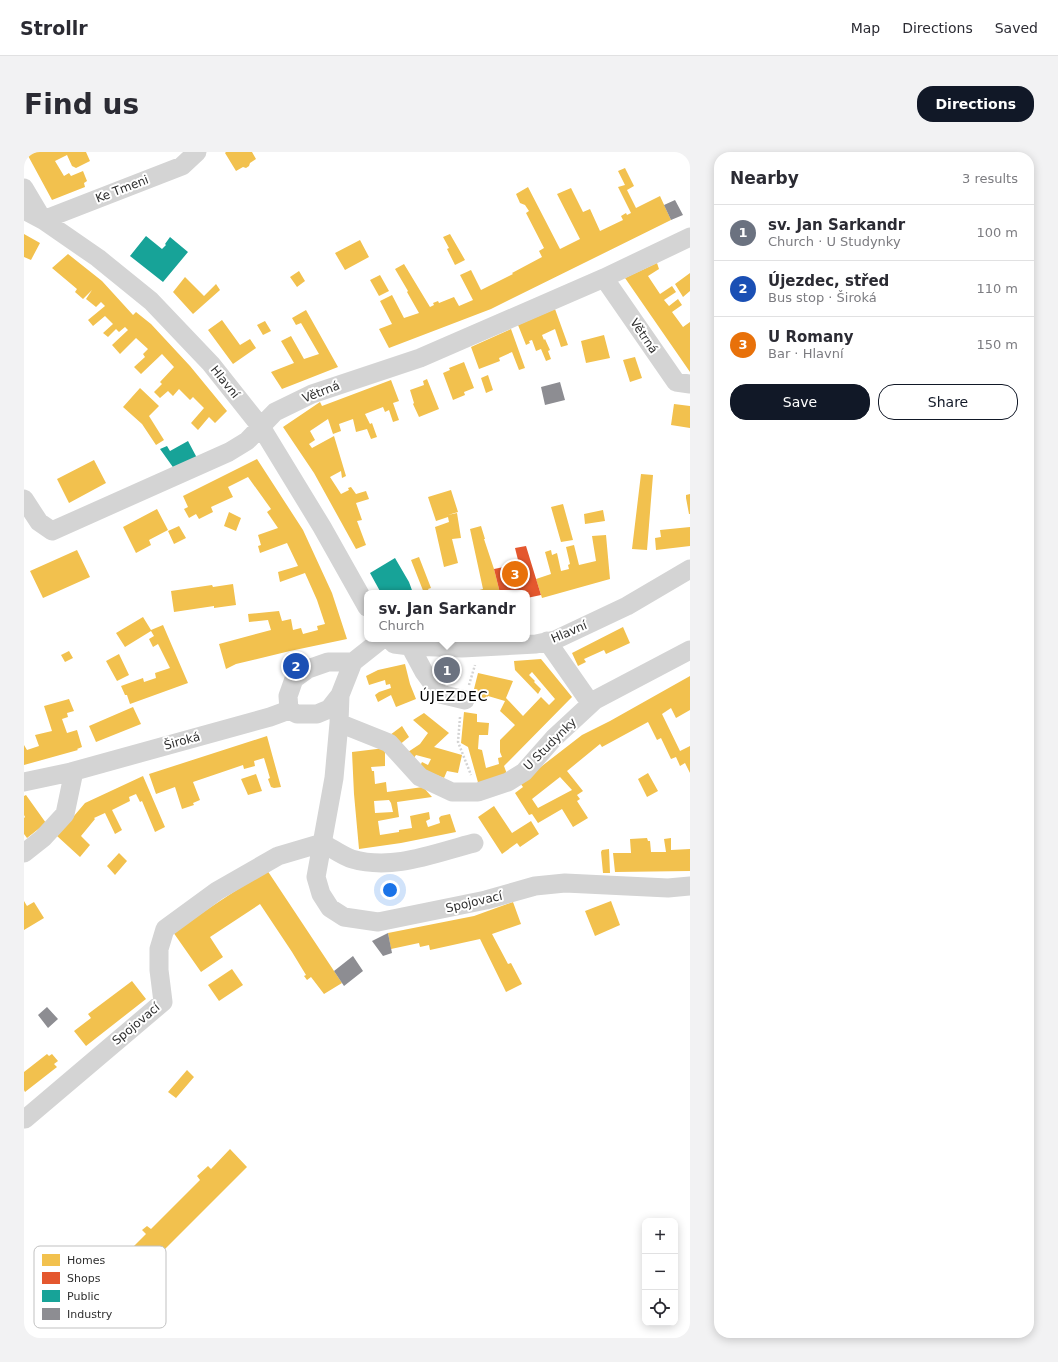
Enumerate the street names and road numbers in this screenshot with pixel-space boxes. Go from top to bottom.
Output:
street label: Ke Tmeni [93,172,151,206]
street label: Větrná [627,316,661,356]
street label: Hlavní [208,363,243,402]
street label: Větrná [300,378,342,406]
street label: Hlavní [549,618,590,646]
street label: U Studynky [521,715,579,773]
street label: Široká [162,728,202,753]
street label: Spojovací [444,889,504,915]
street label: Spojovací [109,1000,163,1048]

